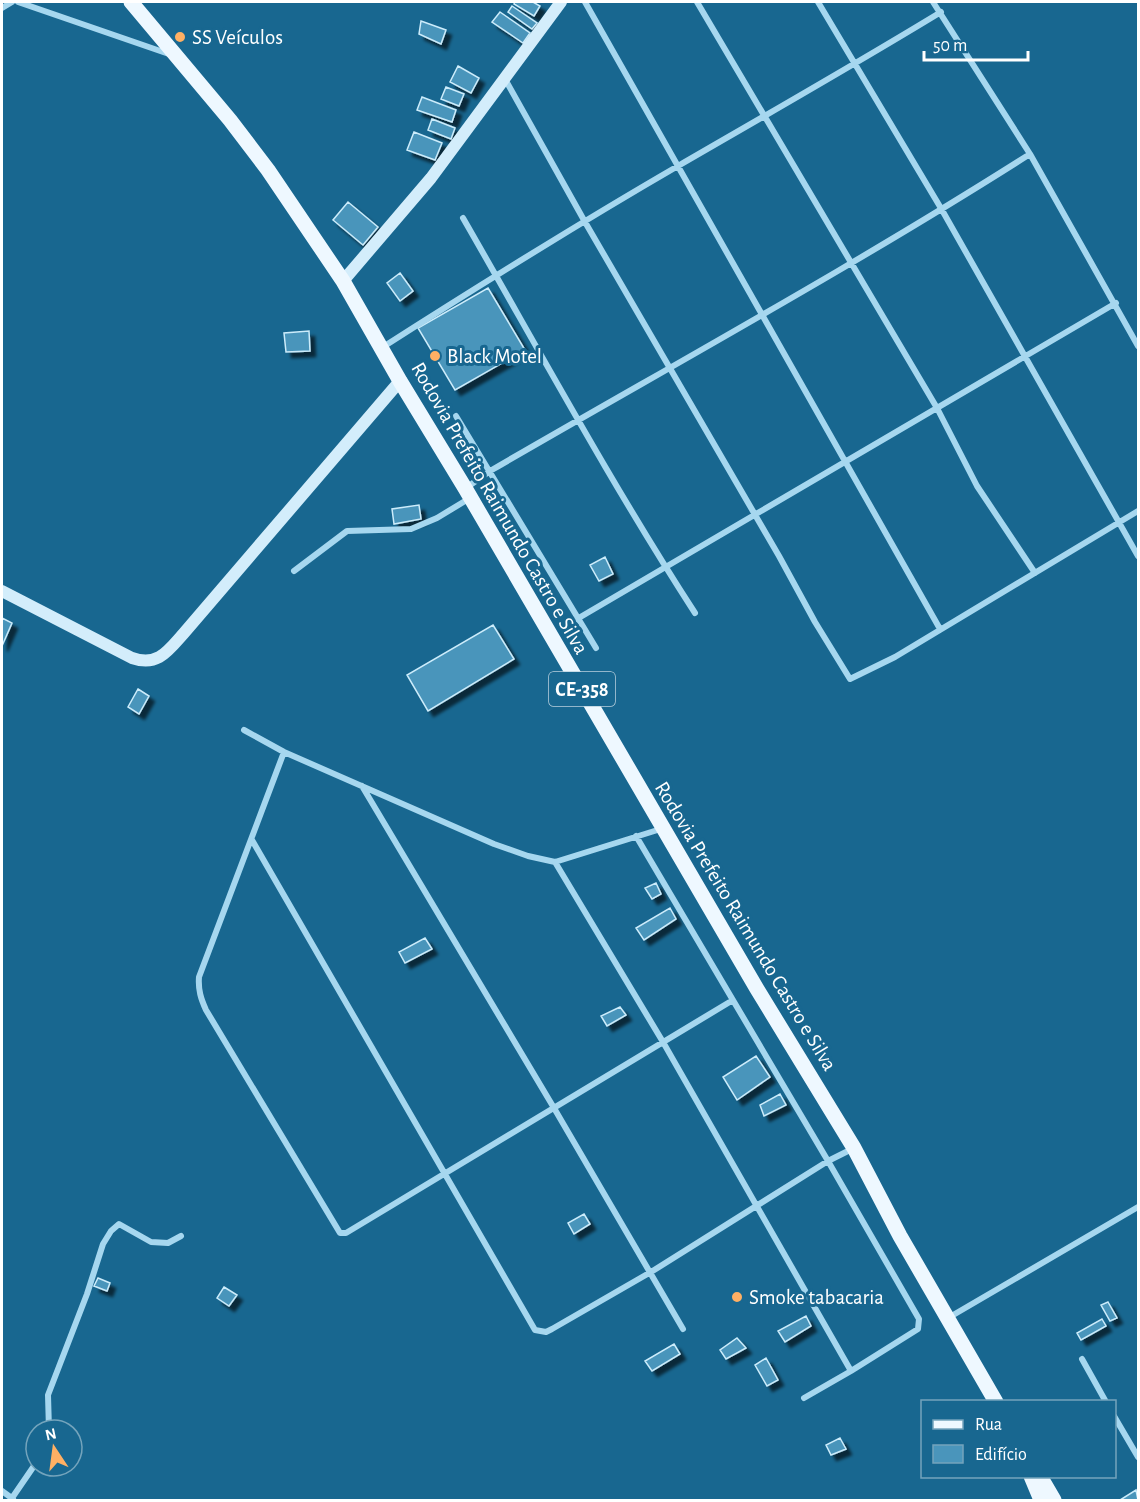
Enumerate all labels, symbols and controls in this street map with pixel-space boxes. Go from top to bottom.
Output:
scale bar [924,24,1028,62]
place label: SS Veículos [192,27,283,48]
marker: SS Veículos [173,30,187,44]
text: 50 m [933,37,967,55]
place label: Black Motel [447,346,542,367]
marker: Black Motel [428,349,442,363]
street label: Rodovia Prefeito Raimundo Castro e Silva [407,359,592,658]
road number: CE-358 [549,672,615,706]
street label: Rodovia Prefeito Raimundo Castro e Silva [651,778,841,1075]
place label: Smoke tabacaria [749,1287,884,1308]
marker: Smoke tabacaria [730,1290,744,1304]
legend [921,1400,1116,1478]
text: Rua [975,1416,1002,1434]
north arrow [24,1418,84,1478]
text: N [44,1425,58,1443]
text: Edifício [975,1446,1027,1464]

